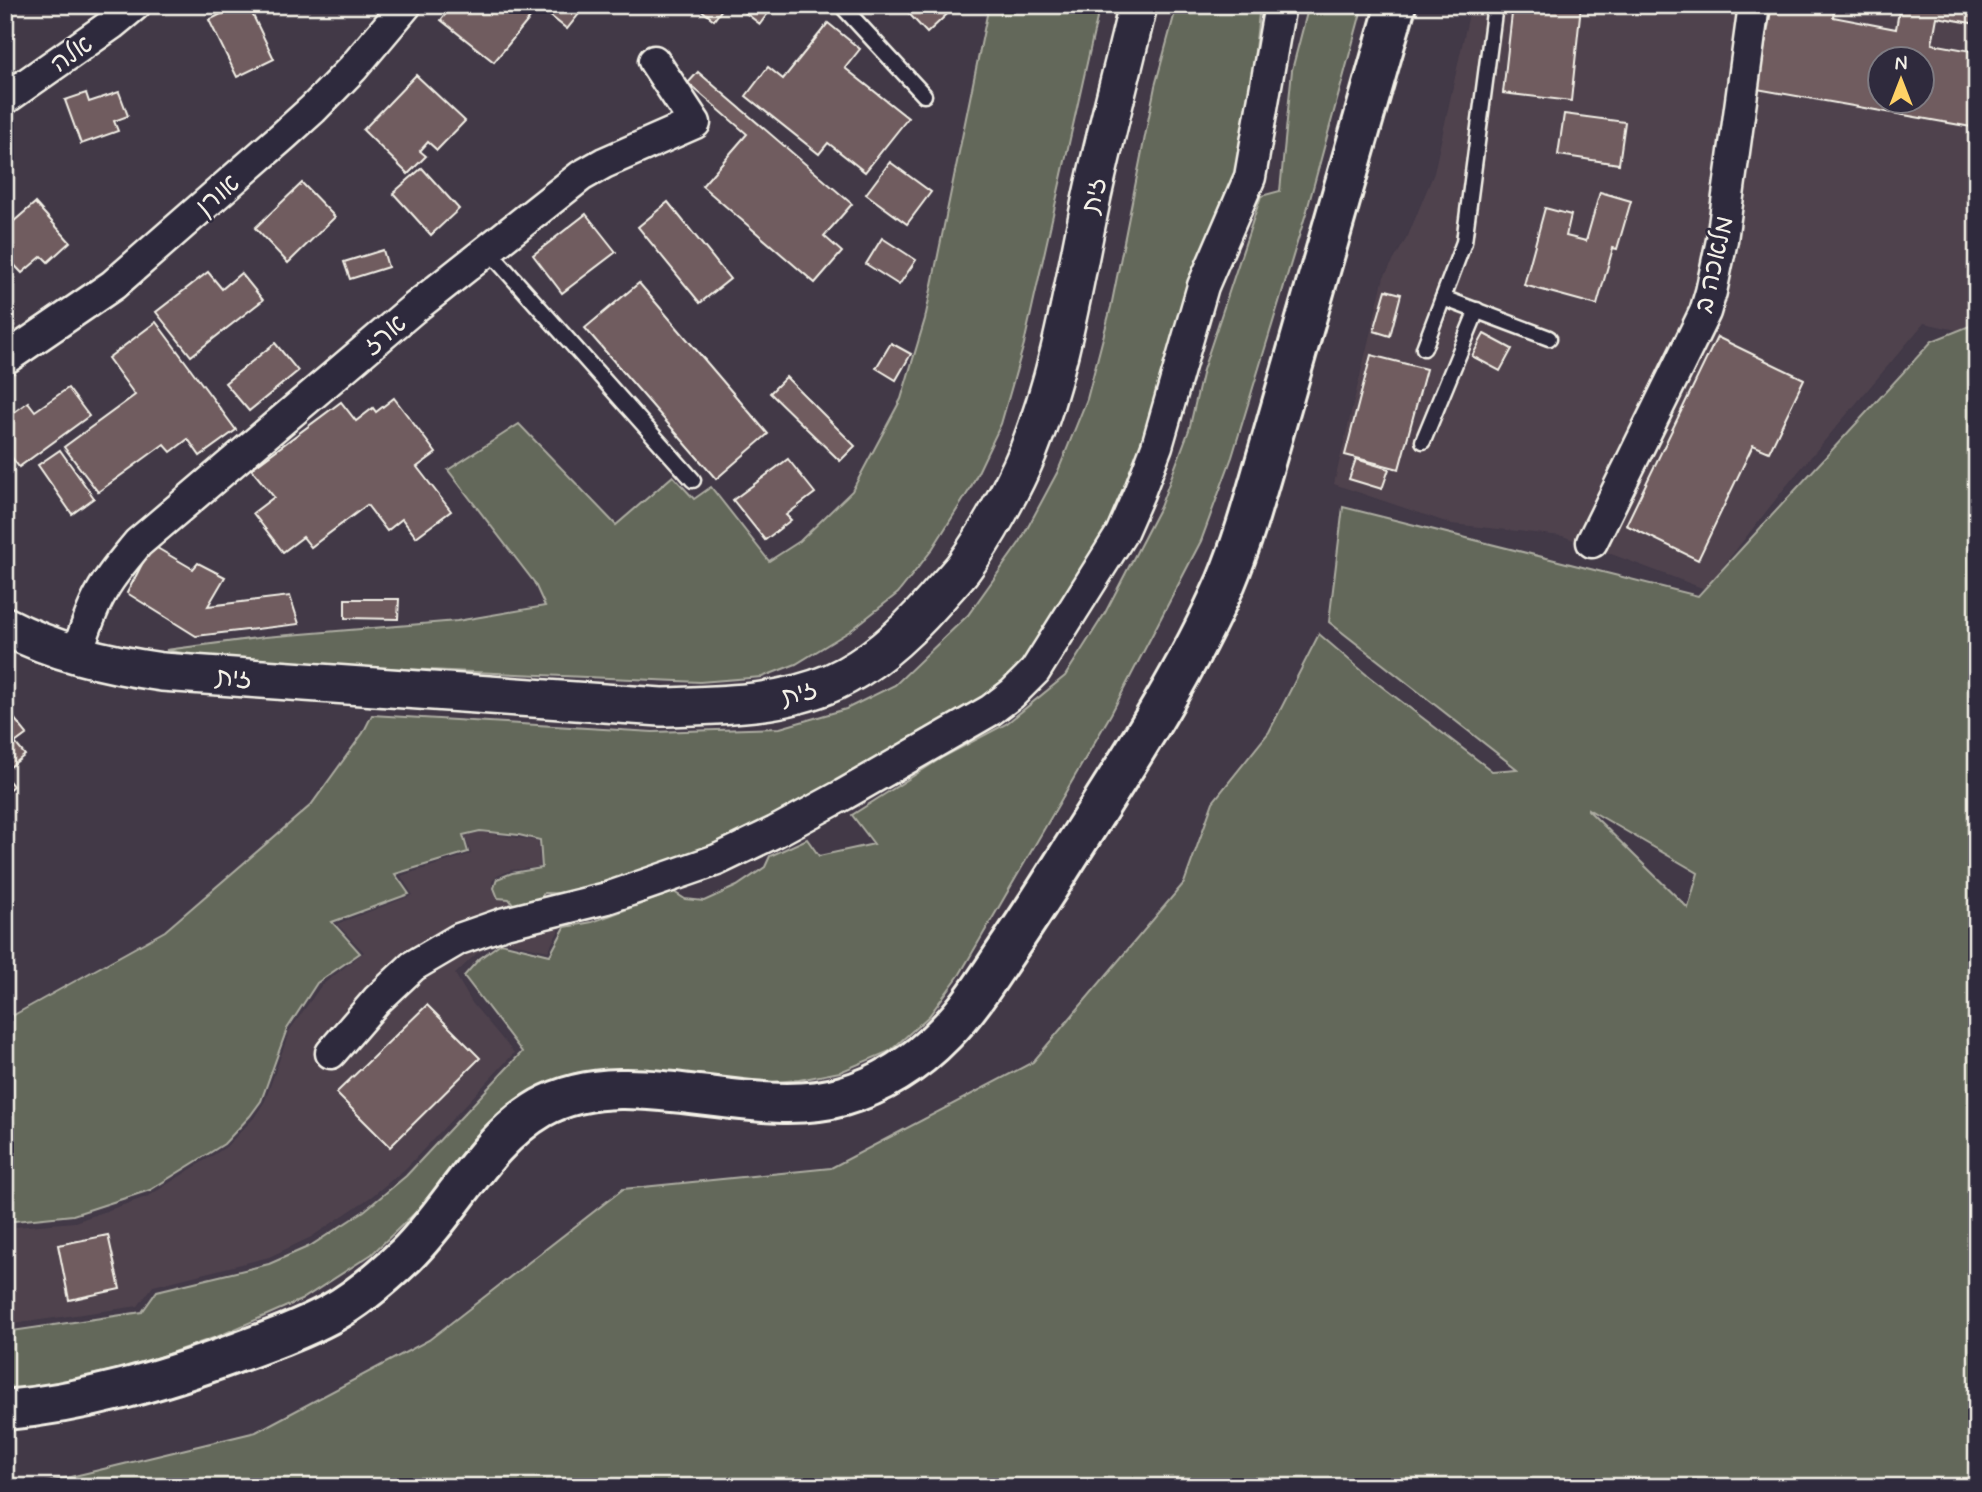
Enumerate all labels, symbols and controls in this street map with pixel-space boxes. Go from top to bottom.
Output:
street label: אלה [44,28,100,81]
north arrow [1867,46,1937,116]
text: N [1895,52,1907,77]
street label: אורן [189,167,247,224]
street label: זית [1074,174,1115,219]
street label: מלאכה ב [1687,213,1743,316]
street label: ארז [356,307,414,364]
street label: זית [213,661,253,697]
street label: זית [776,673,822,716]

